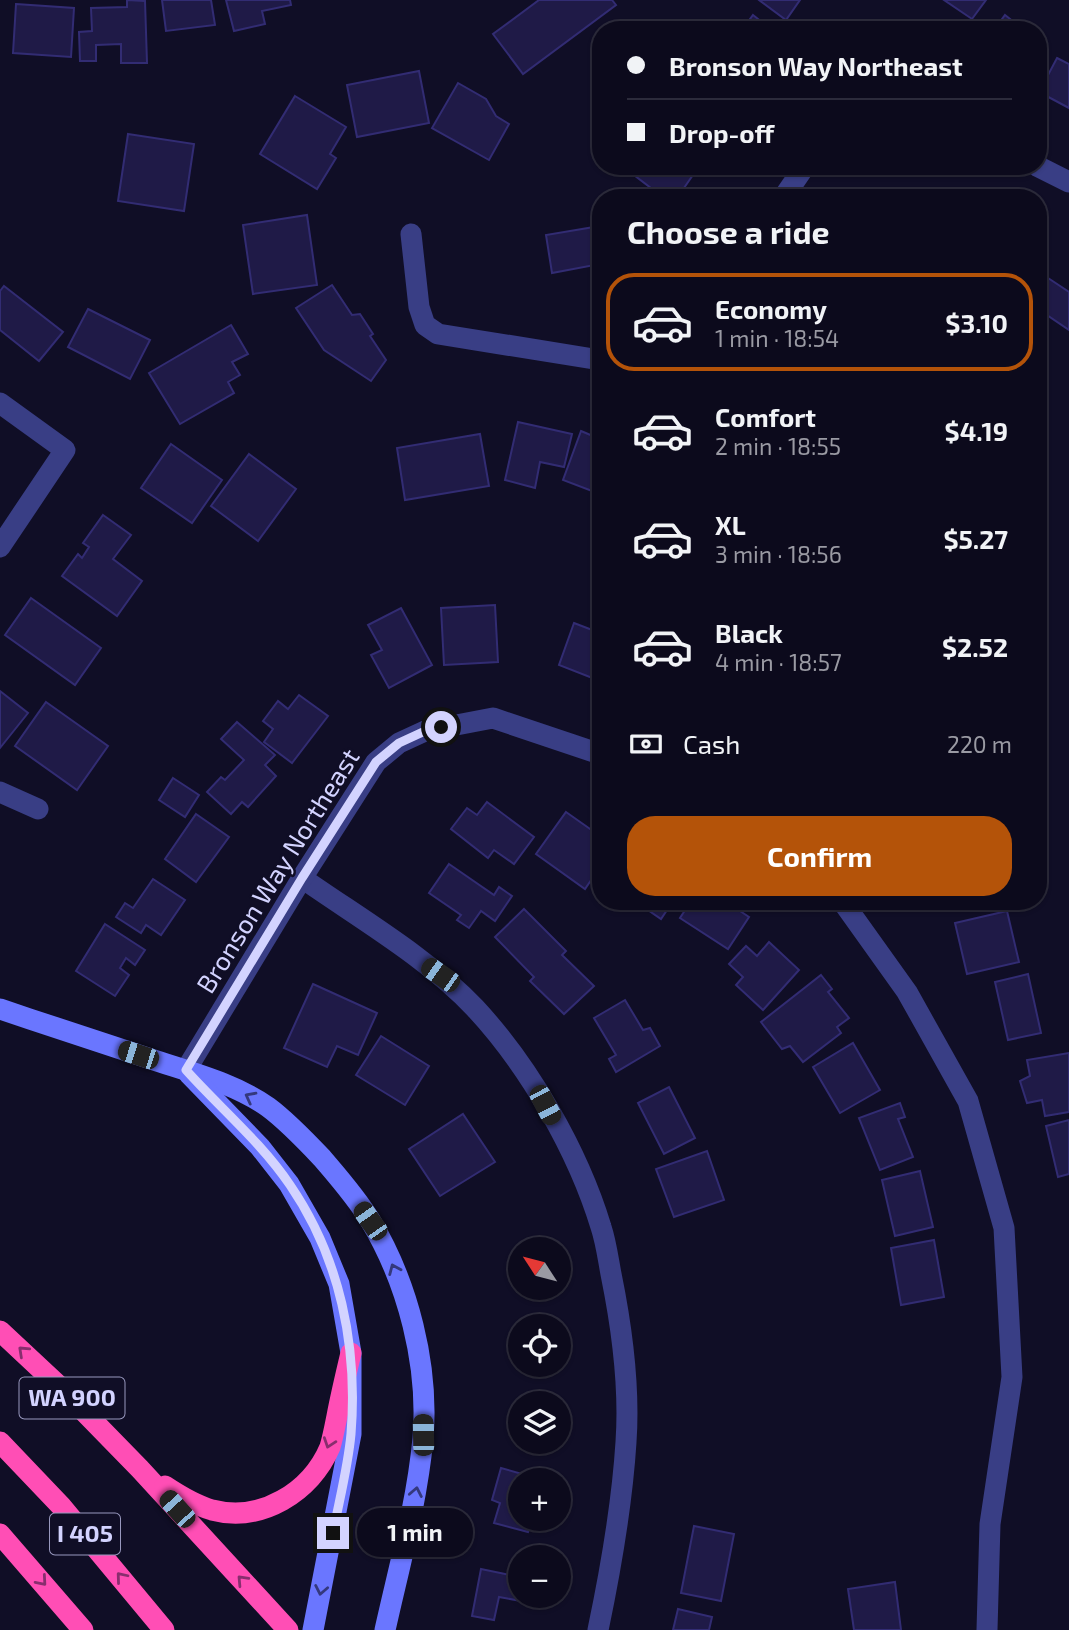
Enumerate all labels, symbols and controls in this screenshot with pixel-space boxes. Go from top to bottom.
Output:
text: Bronson Way Northeast [669,50,963,81]
text: Drop-off [669,117,774,148]
text: Choose a ride [627,212,830,250]
icon: car [631,291,694,354]
text: Economy [715,293,827,324]
text: $3.10 [945,307,1008,338]
text: 1 min · 18:54 [715,324,839,352]
icon: car [631,399,694,462]
text: Comfort [715,401,816,432]
text: $4.19 [945,415,1008,446]
text: 2 min · 18:55 [715,432,841,460]
icon: car [631,507,694,570]
text: XL [715,509,746,540]
text: $5.27 [943,523,1008,554]
text: 3 min · 18:56 [715,540,842,568]
icon: car [631,615,694,678]
text: Black [715,617,783,648]
text: $2.52 [942,631,1008,662]
text: 4 min · 18:57 [715,648,842,676]
route start [425,711,457,743]
icon: cash [627,725,665,763]
text: Cash [683,728,740,759]
text: 220 m [947,730,1012,758]
street label: Bronson Way Northeast [189,742,365,998]
button: Confirm [627,816,1012,896]
car [417,954,464,996]
car [115,1039,162,1071]
car [526,1082,565,1128]
one-way arrow [245,1092,257,1105]
car [350,1198,391,1244]
north arrow [508,1237,570,1300]
map controls [508,1237,571,1608]
one-way arrow [388,1263,402,1276]
button: locate [508,1314,571,1377]
one-way arrow [18,1347,31,1359]
road number: WA 900 [20,1378,124,1418]
button: layers [508,1391,571,1454]
car [413,1414,434,1456]
one-way arrow [323,1436,338,1448]
button: + [508,1468,571,1531]
car [156,1486,199,1532]
one-way arrow [407,1486,422,1498]
callout: 1 min [358,1508,473,1558]
road number: I 405 [50,1514,120,1554]
route end [317,1517,349,1549]
text: 1 min [387,1518,443,1546]
button: − [508,1545,571,1608]
one-way arrow [34,1573,46,1586]
one-way arrow [117,1573,129,1586]
one-way arrow [237,1575,250,1588]
one-way arrow [315,1584,330,1596]

